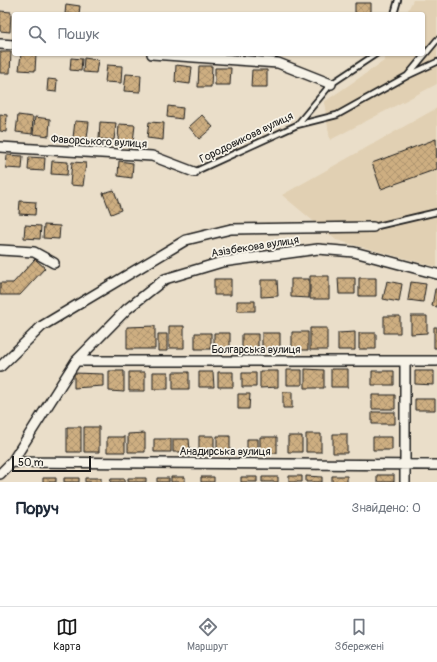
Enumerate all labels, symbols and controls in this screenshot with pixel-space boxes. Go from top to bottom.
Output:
search box [12,12,425,56]
icon: search [26,23,48,45]
text: Пошук [58,25,100,44]
street label: Городовикова вулиця [197,109,295,166]
street label: Фаворського вулиця [51,132,147,151]
street label: Азізбекова вулиця [210,233,300,260]
street label: Болгарська вулиця [211,343,301,356]
street label: Анадирська вулиця [179,445,271,458]
scale bar [12,454,91,473]
text: 50 m [18,456,44,469]
text: Поруч [16,498,59,519]
text: Знайдено: 0 [352,500,421,516]
tab: Карта [53,616,81,653]
tab: Маршрут [187,616,228,653]
tab: Збережені [335,616,384,653]

